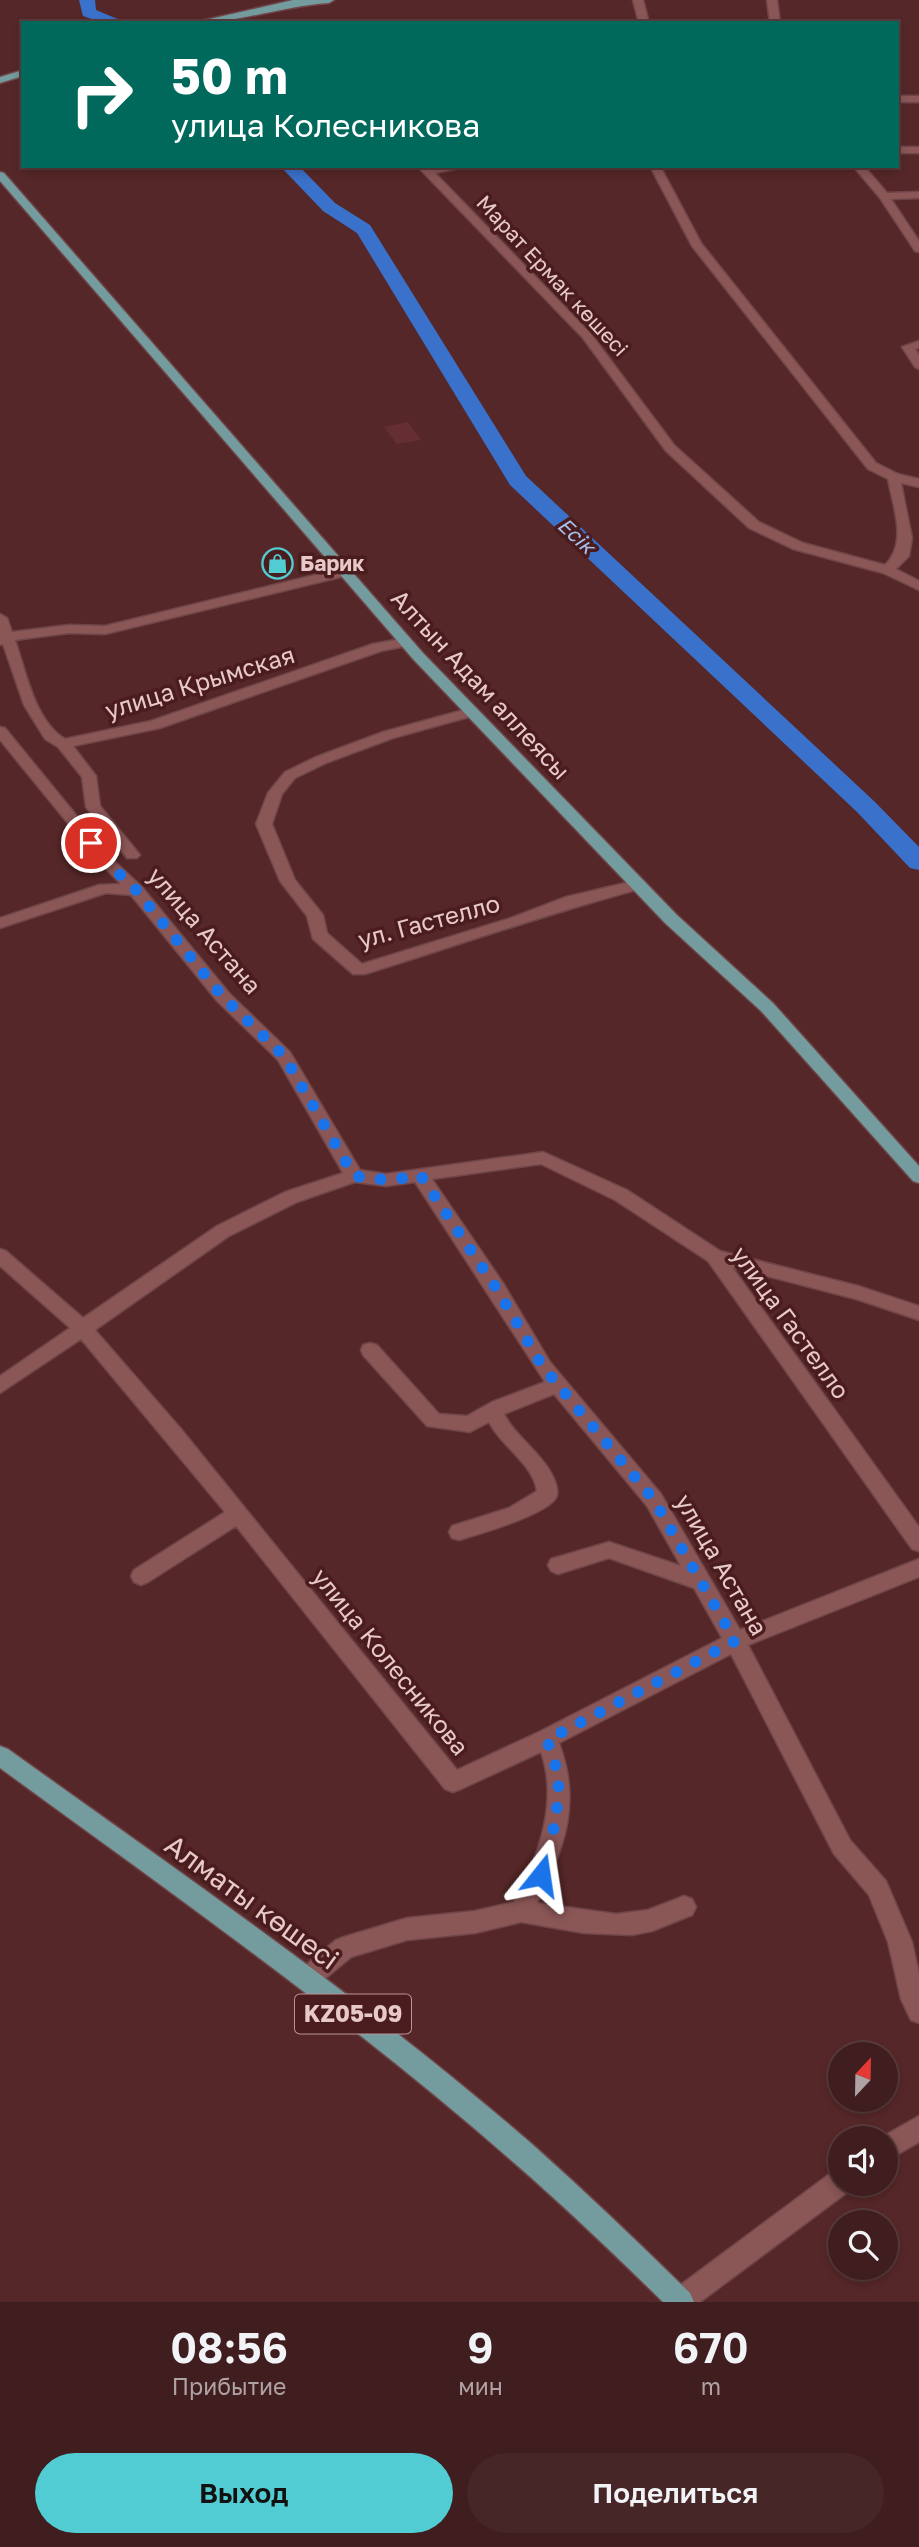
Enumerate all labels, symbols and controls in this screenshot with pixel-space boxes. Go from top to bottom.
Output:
text: 50 m [171,46,288,105]
icon: right [56,49,147,140]
text: улица Колесникова [171,106,480,144]
street label: Марат Ермак көшесі [471,189,634,361]
water label: Есік [553,512,603,561]
shop icon: Барик [260,547,294,581]
place label: Барик [300,550,364,576]
street label: Алтын Адам аллеясы [386,583,576,785]
street label: улица Крымская [101,639,298,724]
pin [61,813,121,873]
icon: arrive [72,824,110,862]
street label: улица Астана [142,861,268,999]
street label: ул. Гастелло [355,888,503,953]
street label: улица Гастелло [726,1240,856,1404]
street label: улица Астана [670,1488,774,1640]
street label: улица Колесникова [307,1562,475,1760]
street label: Алматы көшесі [159,1828,346,1976]
position arrow [504,1838,578,1912]
road number: KZ05-09 [295,1994,411,2034]
north arrow [828,2042,898,2112]
map controls [828,2042,898,2280]
button: sound [828,2126,898,2196]
button: search [828,2210,898,2280]
text: 08:56 [170,2322,288,2372]
text: 9 [467,2322,494,2372]
text: 670 [673,2322,749,2372]
text: Прибытие [172,2372,286,2400]
text: мин [458,2372,503,2400]
text: m [701,2372,721,2400]
button: Выход [35,2453,453,2533]
button: Поделиться [467,2453,884,2533]

